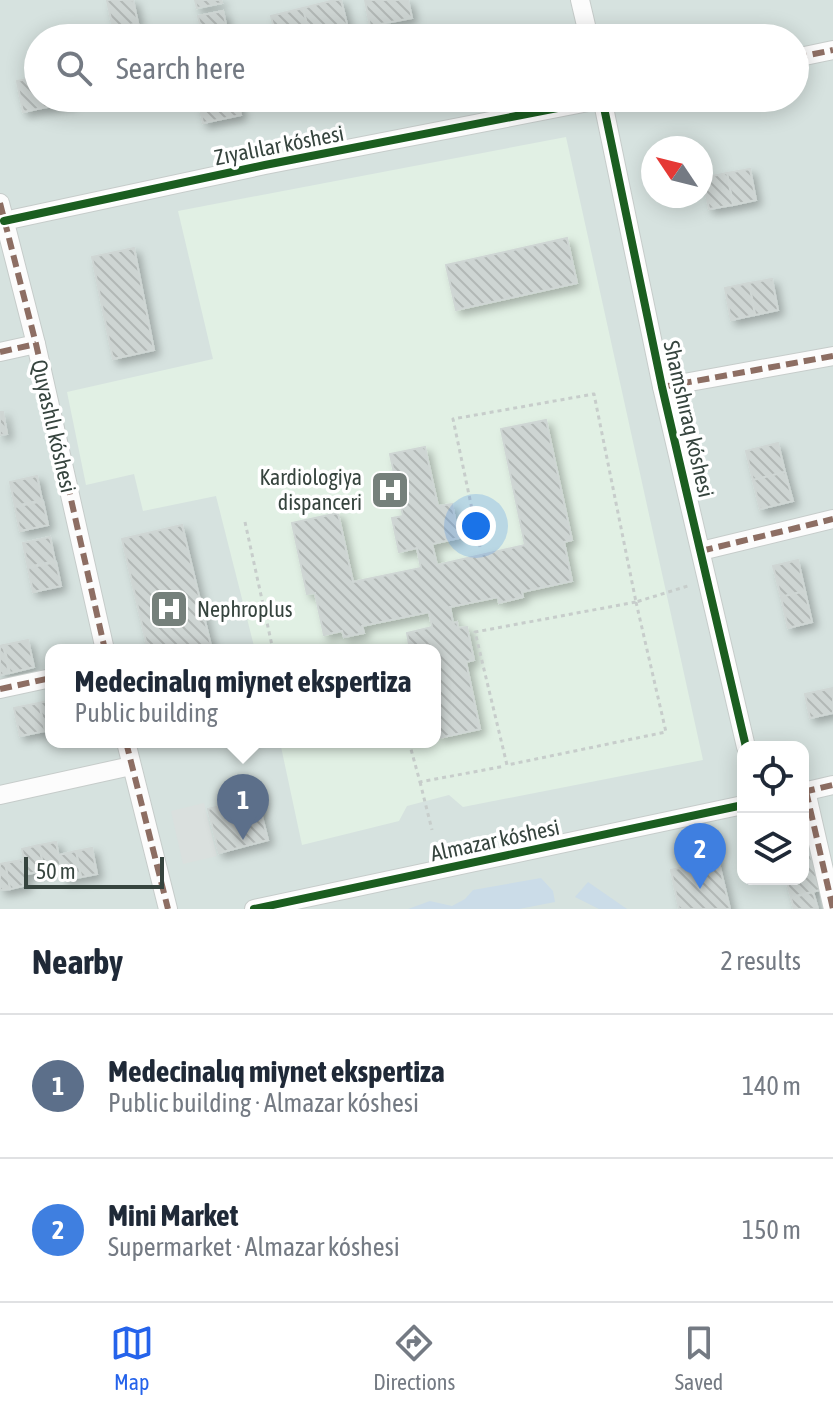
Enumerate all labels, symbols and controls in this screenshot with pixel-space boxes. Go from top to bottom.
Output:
search box [24,24,809,112]
icon: search [52,46,96,90]
text: Search here [116,51,245,85]
street label: Zıyalılar kóshesi [212,120,346,170]
north arrow [641,136,713,208]
street label: Shamshıraq kóshesi [658,338,720,500]
street label: Quyashlı kóshesi [26,357,82,495]
place label: Kardiologiya dispanceri [260,464,362,515]
hospital icon: Kardiologiya dispanceri [369,469,411,511]
your location [456,506,496,546]
hospital icon: Nephroplus [148,588,190,630]
place label: Nephroplus [197,596,293,622]
popup [45,644,441,748]
text: Medecinalıq miynet ekspertiza [75,664,411,698]
text: Public building [75,698,218,728]
map controls [737,741,809,885]
button: locate [737,741,809,813]
pin: 1 [217,774,269,840]
button: layers [737,813,809,885]
street label: Almazar kóshesi [428,814,562,866]
pin: 2 [674,823,726,889]
scale bar [24,853,164,889]
text: 50 m [36,858,76,884]
text: Nearby [32,942,123,981]
text: 2 results [720,946,801,976]
text: Medecinalıq miynet ekspertiza [108,1054,445,1088]
text: 1 [52,1071,64,1101]
text: 140 m [742,1071,801,1101]
text: Public building · Almazar kóshesi [108,1088,419,1118]
text: Mini Market [108,1198,238,1232]
text: 2 [52,1215,64,1245]
text: 150 m [742,1215,801,1245]
text: Supermarket · Almazar kóshesi [108,1232,400,1262]
tab: Map [110,1321,154,1395]
tab: Directions [373,1321,455,1395]
tab: Saved [675,1321,723,1395]

